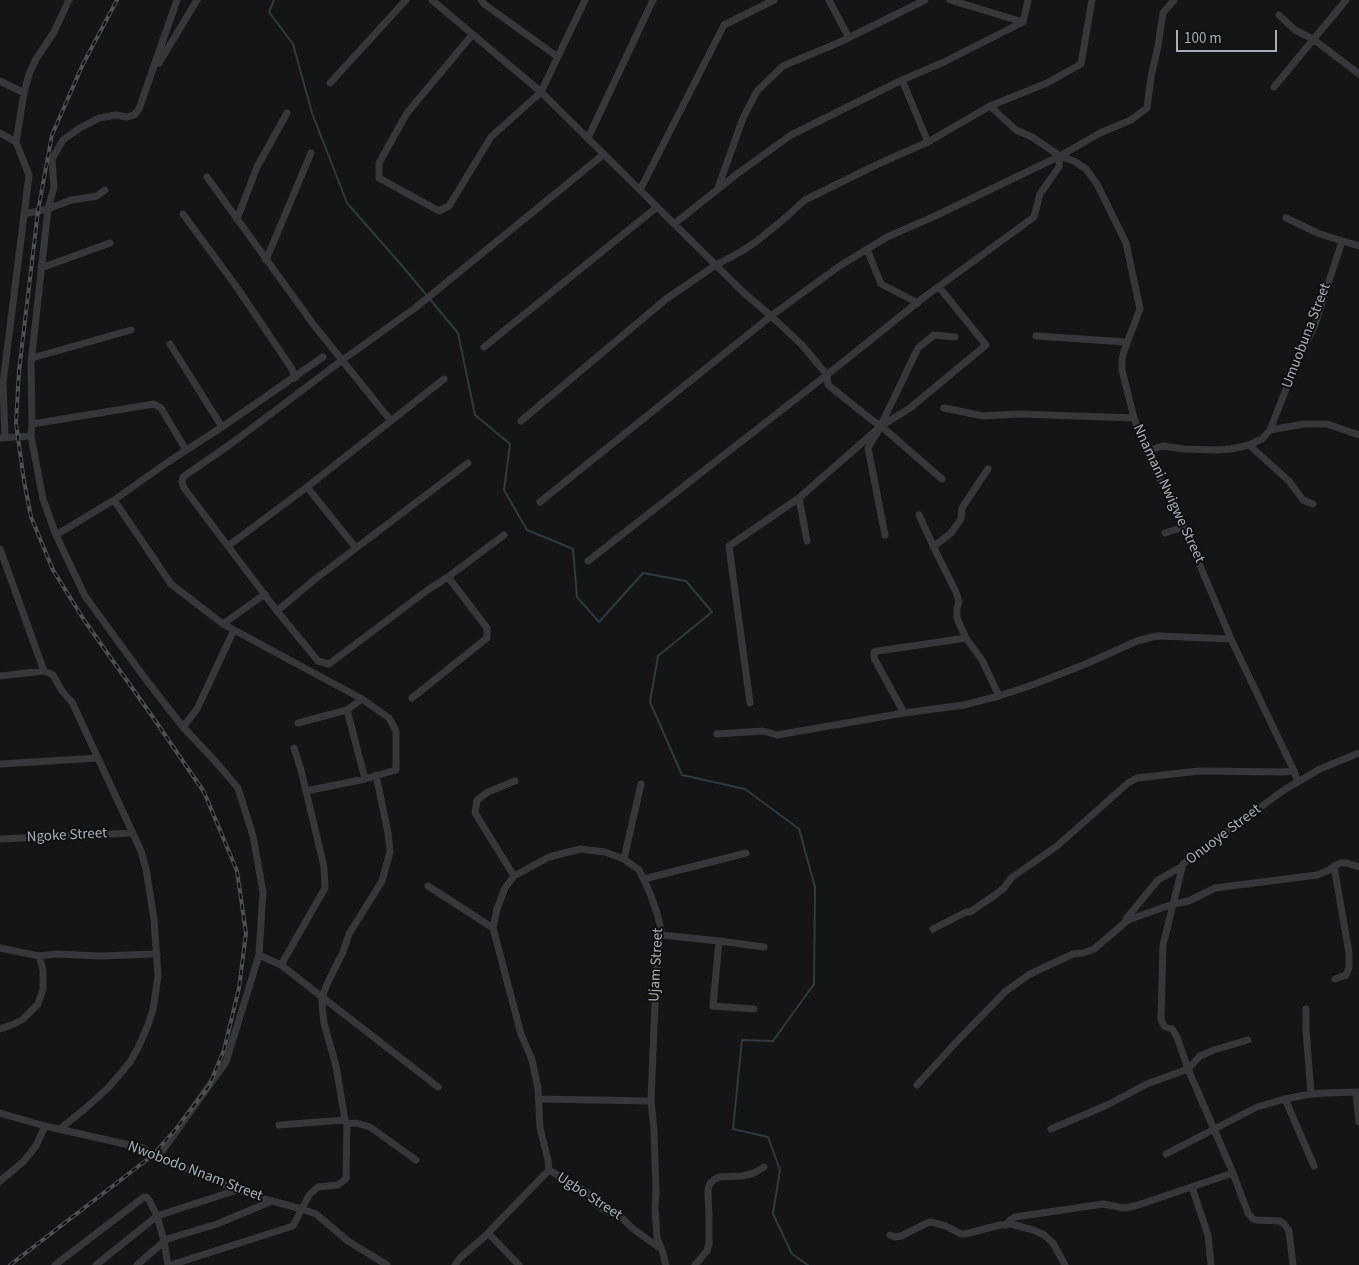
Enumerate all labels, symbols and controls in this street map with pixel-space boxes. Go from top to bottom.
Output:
scale bar [1179,20,1280,52]
text: 100 m [1184,28,1222,49]
street label: Umuobuna Street [1279,281,1335,391]
street label: Nnamani Nwigwe Street [1128,422,1208,566]
street label: Onuoye Street [1183,801,1265,869]
street label: Ngoke Street [26,825,108,847]
street label: Ujam Street [646,928,668,1002]
street label: Nwobodo Nnam Street [125,1138,265,1206]
street label: Ugbo Street [553,1169,625,1225]

